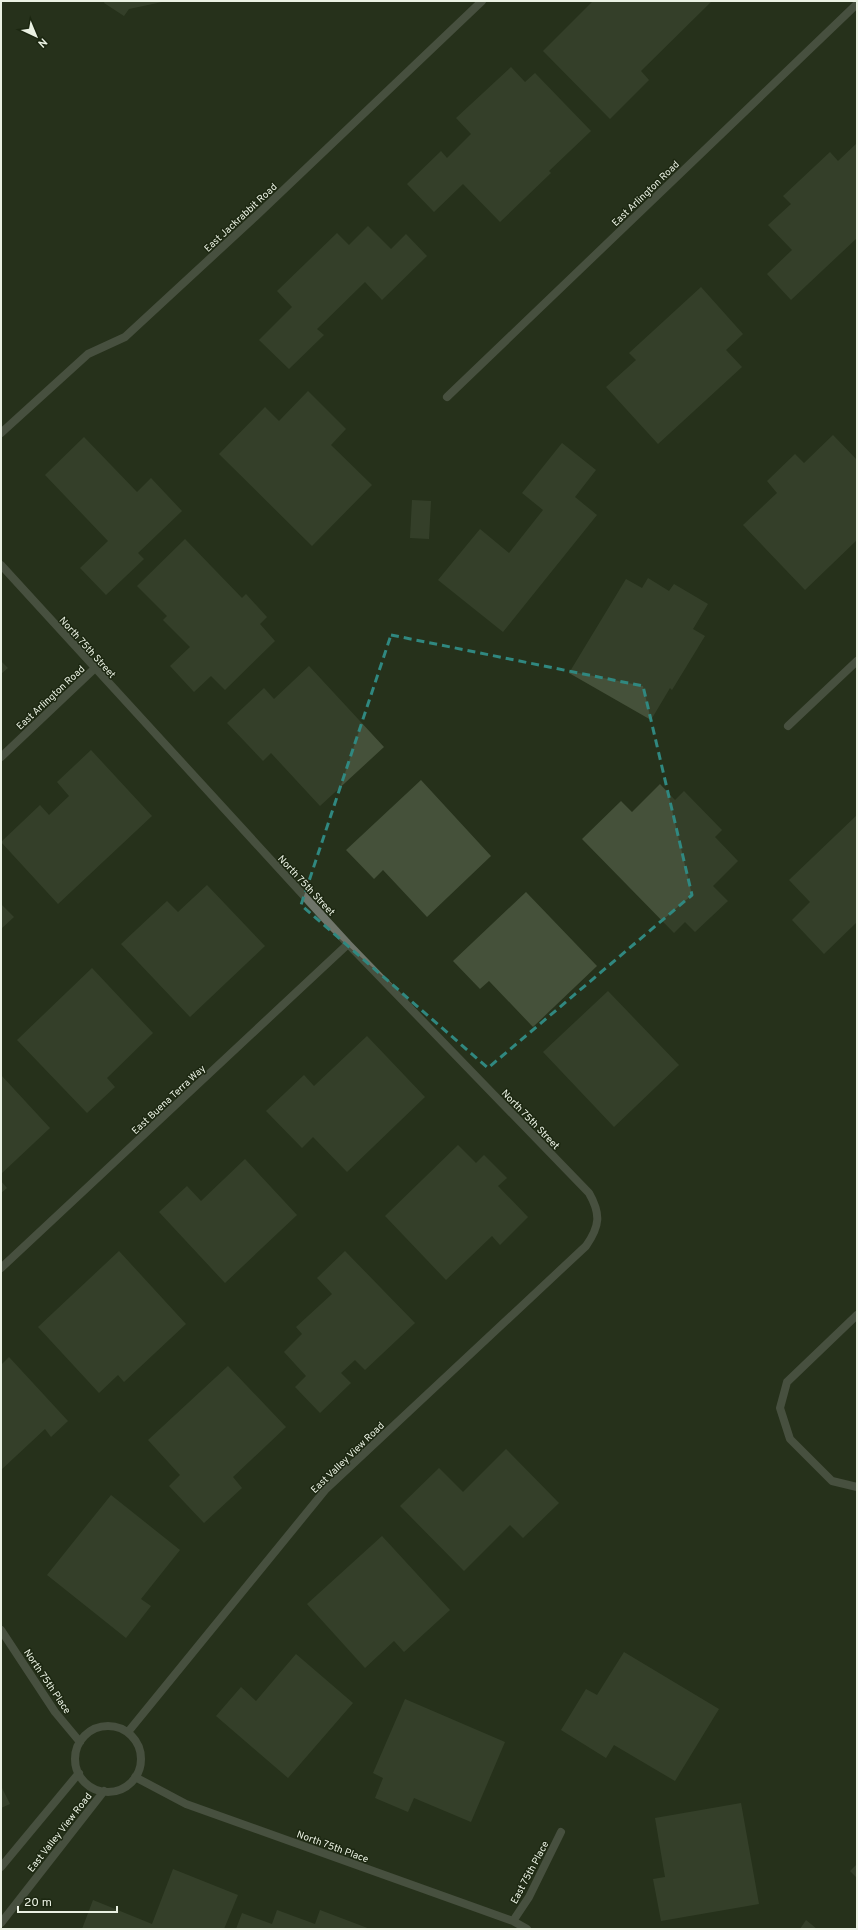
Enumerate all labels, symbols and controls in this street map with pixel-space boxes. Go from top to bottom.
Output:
north arrow [16,16,56,56]
text: N [35,35,50,50]
street label: East Arlington Road [609,158,683,230]
street label: East Jackrabbit Road [202,181,280,255]
street label: North 75th Street [56,615,118,682]
street label: East Arlington Road [14,663,88,733]
street label: North 75th Street [274,853,338,919]
street label: East Buena Terra Way [129,1062,209,1138]
street label: North 75th Street [498,1087,562,1153]
street label: East Valley View Road [309,1420,388,1497]
street label: North 75th Place [20,1647,73,1717]
street label: East Valley View Road [25,1791,95,1875]
street label: North 75th Place [295,1828,370,1866]
street label: East 75th Place [508,1839,552,1906]
scale bar [18,1888,117,1914]
text: 20 m [24,1895,52,1911]

